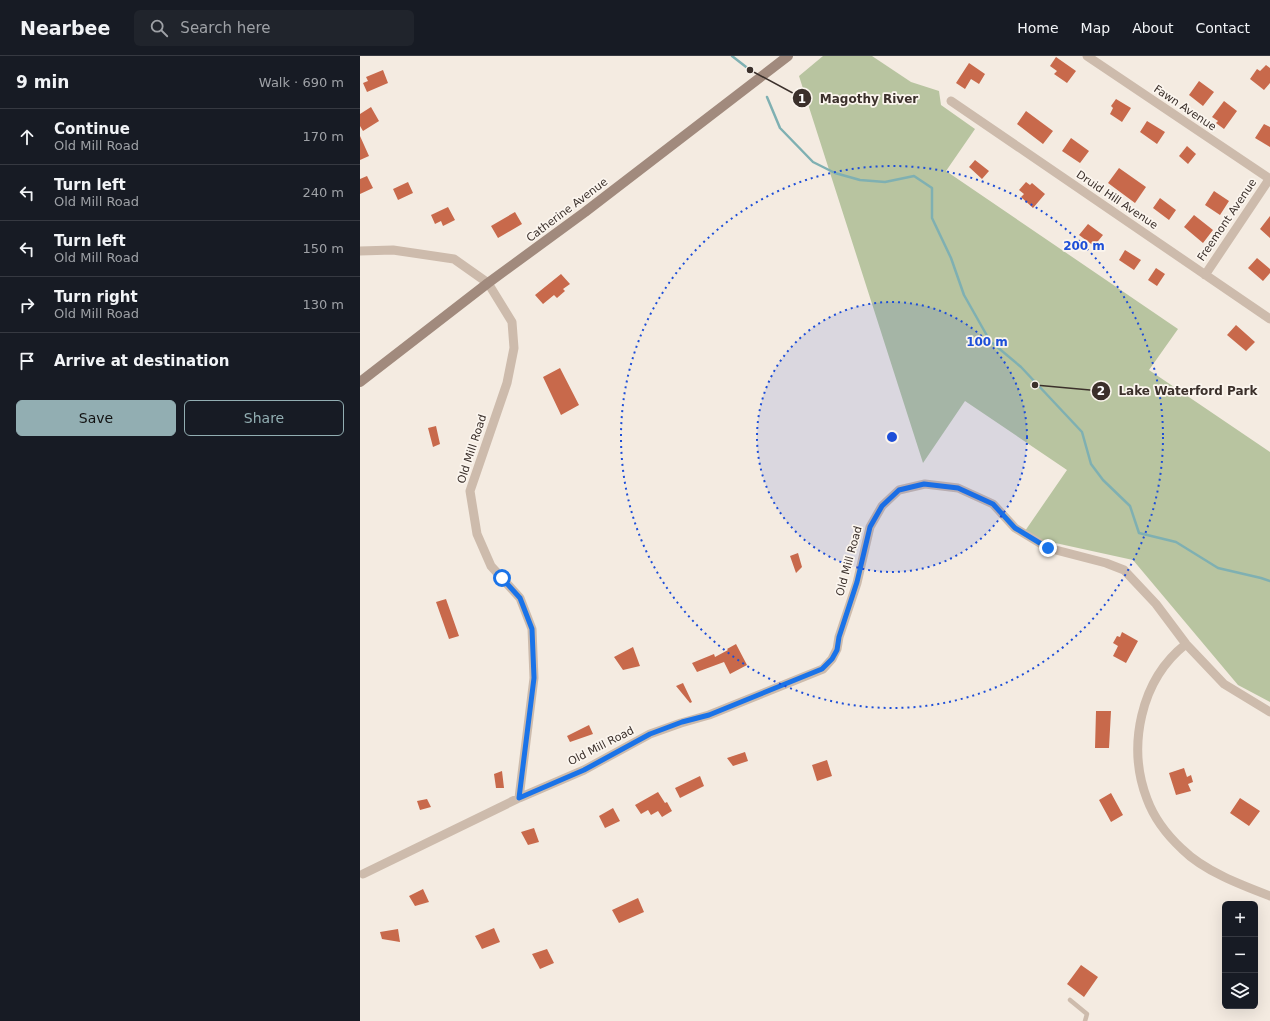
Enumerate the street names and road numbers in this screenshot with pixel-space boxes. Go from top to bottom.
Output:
street label: Fawn Avenue [1151,82,1219,134]
street label: Druid Hill Avenue [1074,168,1160,232]
street label: Catherine Avenue [524,175,610,245]
street label: Freemont Avenue [1195,176,1259,264]
street label: Old Mill Road [455,413,489,485]
street label: Old Mill Road [833,525,865,597]
street label: Old Mill Road [566,724,636,768]

